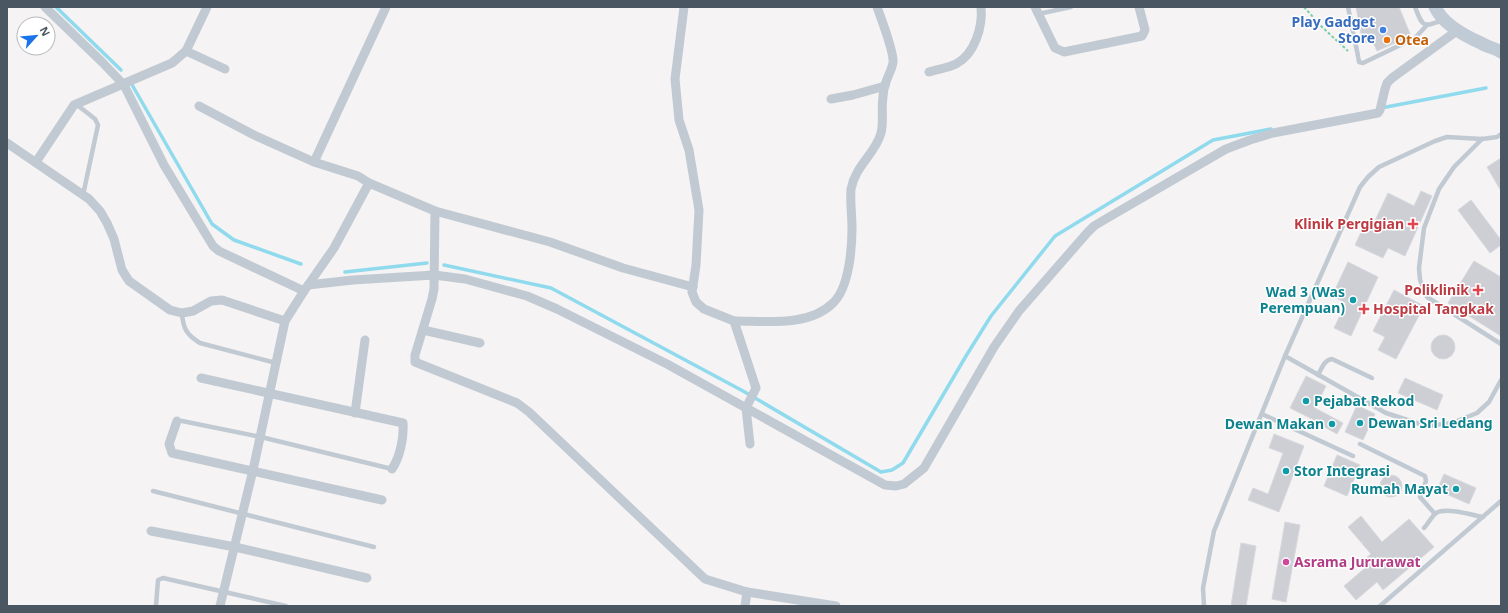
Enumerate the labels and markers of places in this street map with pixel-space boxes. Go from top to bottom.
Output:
place label: Play Gadget Store [1291,12,1375,47]
marker: Play Gadget Store [1378,25,1388,35]
place label: Otea [1395,30,1429,49]
marker: Otea [1382,35,1392,45]
place label: Klinik Pergigian [1294,214,1404,233]
marker: Klinik Pergigian [1407,218,1419,230]
place label: Poliklinik [1404,280,1469,299]
place label: Wad 3 (Was Perempuan) [1260,282,1345,317]
marker: Poliklinik [1472,284,1484,296]
marker: Wad 3 (Was Perempuan) [1348,295,1358,305]
place label: Hospital Tangkak [1373,299,1494,318]
marker: Hospital Tangkak [1358,303,1370,315]
place label: Pejabat Rekod [1314,391,1414,410]
marker: Pejabat Rekod [1301,396,1311,406]
place label: Dewan Sri Ledang [1368,413,1493,432]
place label: Dewan Makan [1225,414,1324,433]
marker: Dewan Sri Ledang [1355,418,1365,428]
marker: Dewan Makan [1327,419,1337,429]
place label: Stor Integrasi [1294,461,1390,480]
marker: Stor Integrasi [1281,466,1291,476]
place label: Rumah Mayat [1351,479,1448,498]
marker: Rumah Mayat [1451,484,1461,494]
place label: Asrama Jururawat [1294,552,1421,571]
marker: Asrama Jururawat [1281,557,1291,567]

